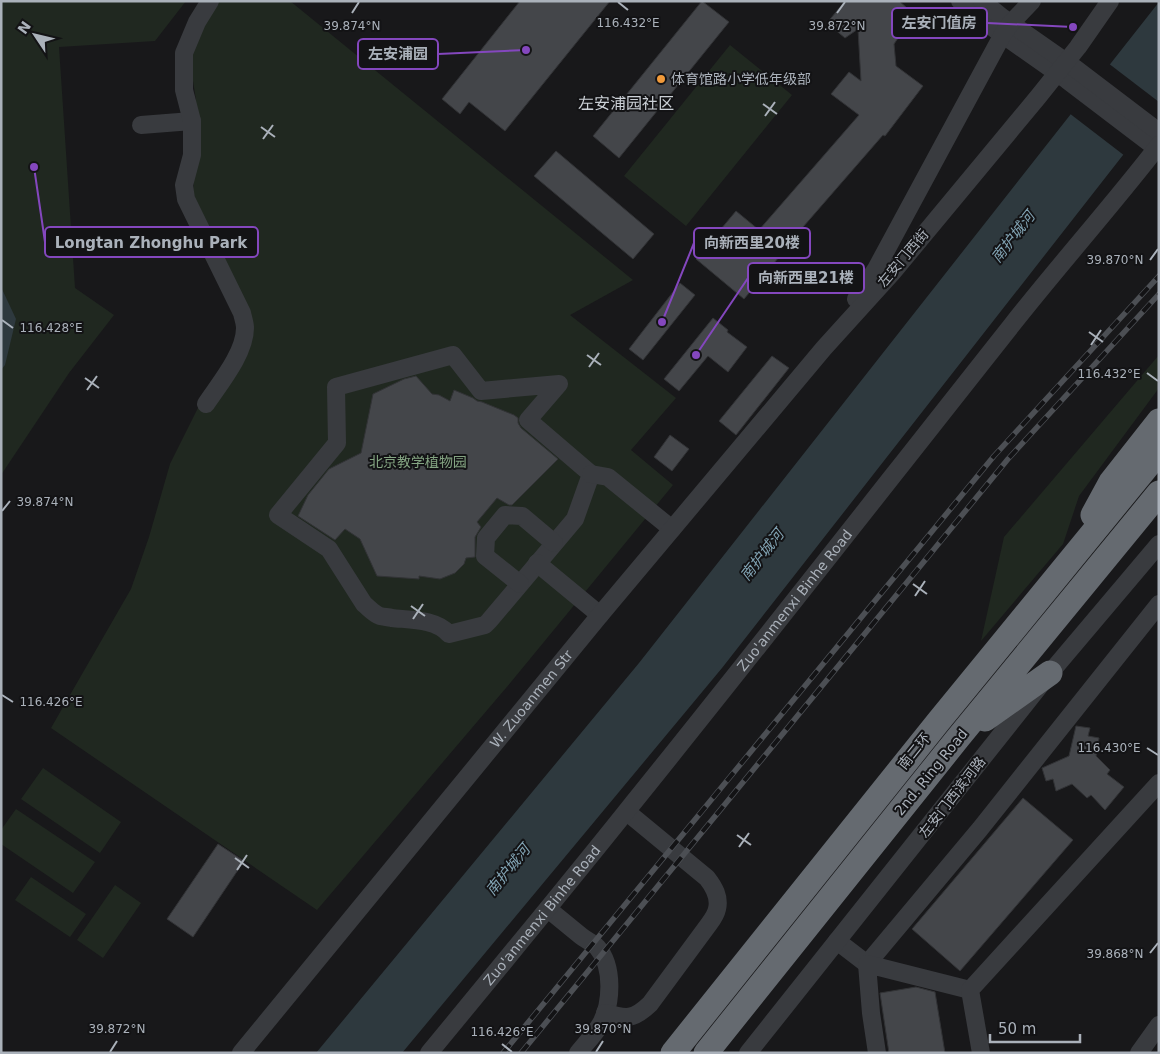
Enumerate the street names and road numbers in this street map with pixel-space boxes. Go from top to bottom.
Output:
street label: 左安门西街 [874,226,932,290]
street label: Zuo'anmenxi Binhe Road [734,526,855,674]
street label: W. Zuoanmen Str [487,647,576,751]
street label: 2nd. Ring Road [891,726,971,818]
street label: 南二环 [895,730,933,772]
street label: 左安门西滨河路 [916,753,988,841]
street label: Zuo'anmenxi Binhe Road [480,842,604,988]

